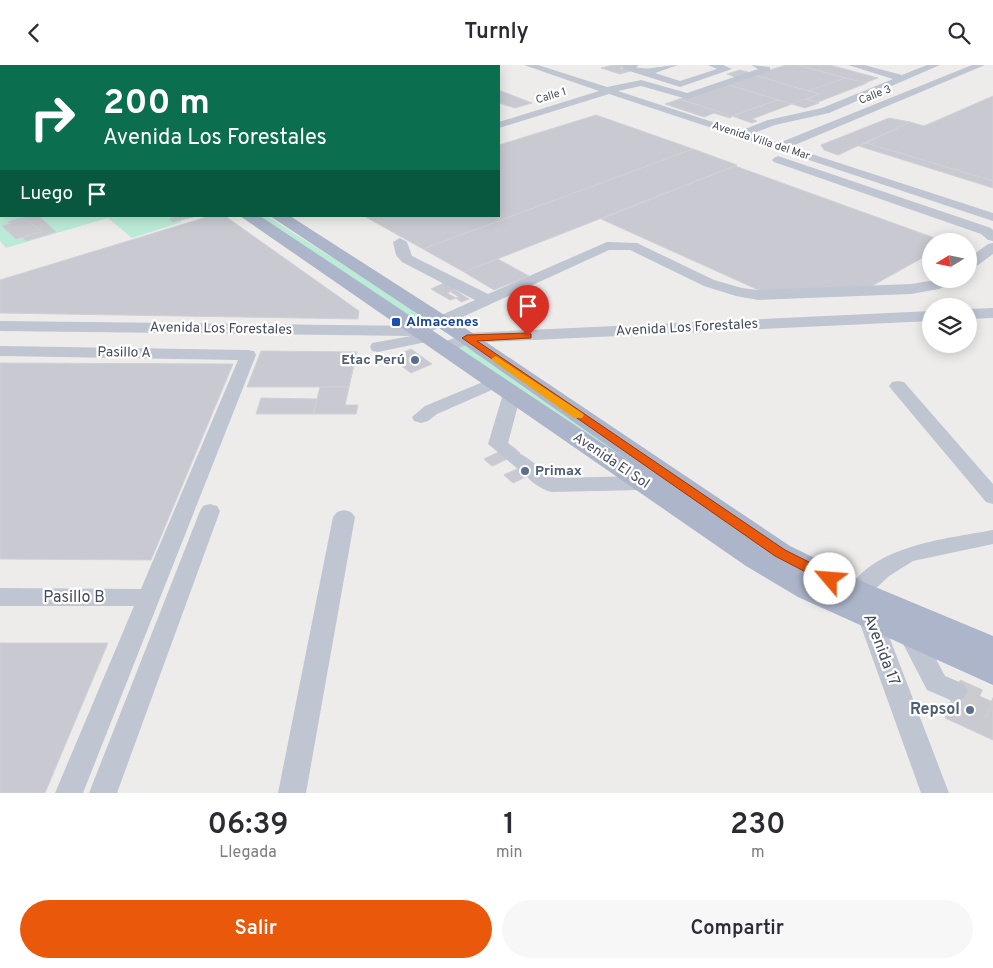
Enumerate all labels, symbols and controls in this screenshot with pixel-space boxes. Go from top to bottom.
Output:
icon: back [20,19,48,47]
text: Turnly [464,19,529,46]
icon: search [945,19,973,47]
text: 200 m [103,82,210,126]
street label: Calle 3 [857,82,893,108]
icon: right [20,85,85,150]
street label: Calle 1 [534,85,568,107]
street label: Avenida Villa del Mar [710,119,812,164]
text: Avenida Los Forestales [103,125,327,152]
icon: arrive [83,180,111,208]
text: Luego [20,182,73,206]
north arrow [922,233,978,287]
map controls [922,233,977,353]
pin [507,285,549,336]
icon: arrive [514,292,542,320]
button: layers [922,298,977,353]
place label: Almacenes [406,314,479,331]
marker: Almacenes [390,316,402,328]
street label: Avenida Los Forestales [615,316,759,340]
street label: Avenida Los Forestales [150,319,292,339]
street label: Pasillo A [97,344,151,362]
place label: Etac Perú [341,352,405,369]
marker: Etac Perú [409,354,421,366]
street label: Avenida El Sol [570,429,652,493]
place label: Primax [535,463,582,480]
marker: Primax [519,465,531,477]
position arrow [803,552,855,604]
street label: Pasillo B [43,588,105,608]
street label: Avenida 17 [858,611,904,689]
place label: Repsol [910,700,960,720]
marker: Repsol [964,704,976,716]
text: 06:39 [207,807,288,844]
text: 1 [503,807,515,844]
text: 230 [730,807,786,844]
text: Llegada [219,843,277,863]
text: min [496,843,523,863]
text: m [751,843,765,863]
button: Salir [20,900,492,958]
button: Compartir [502,900,973,958]

